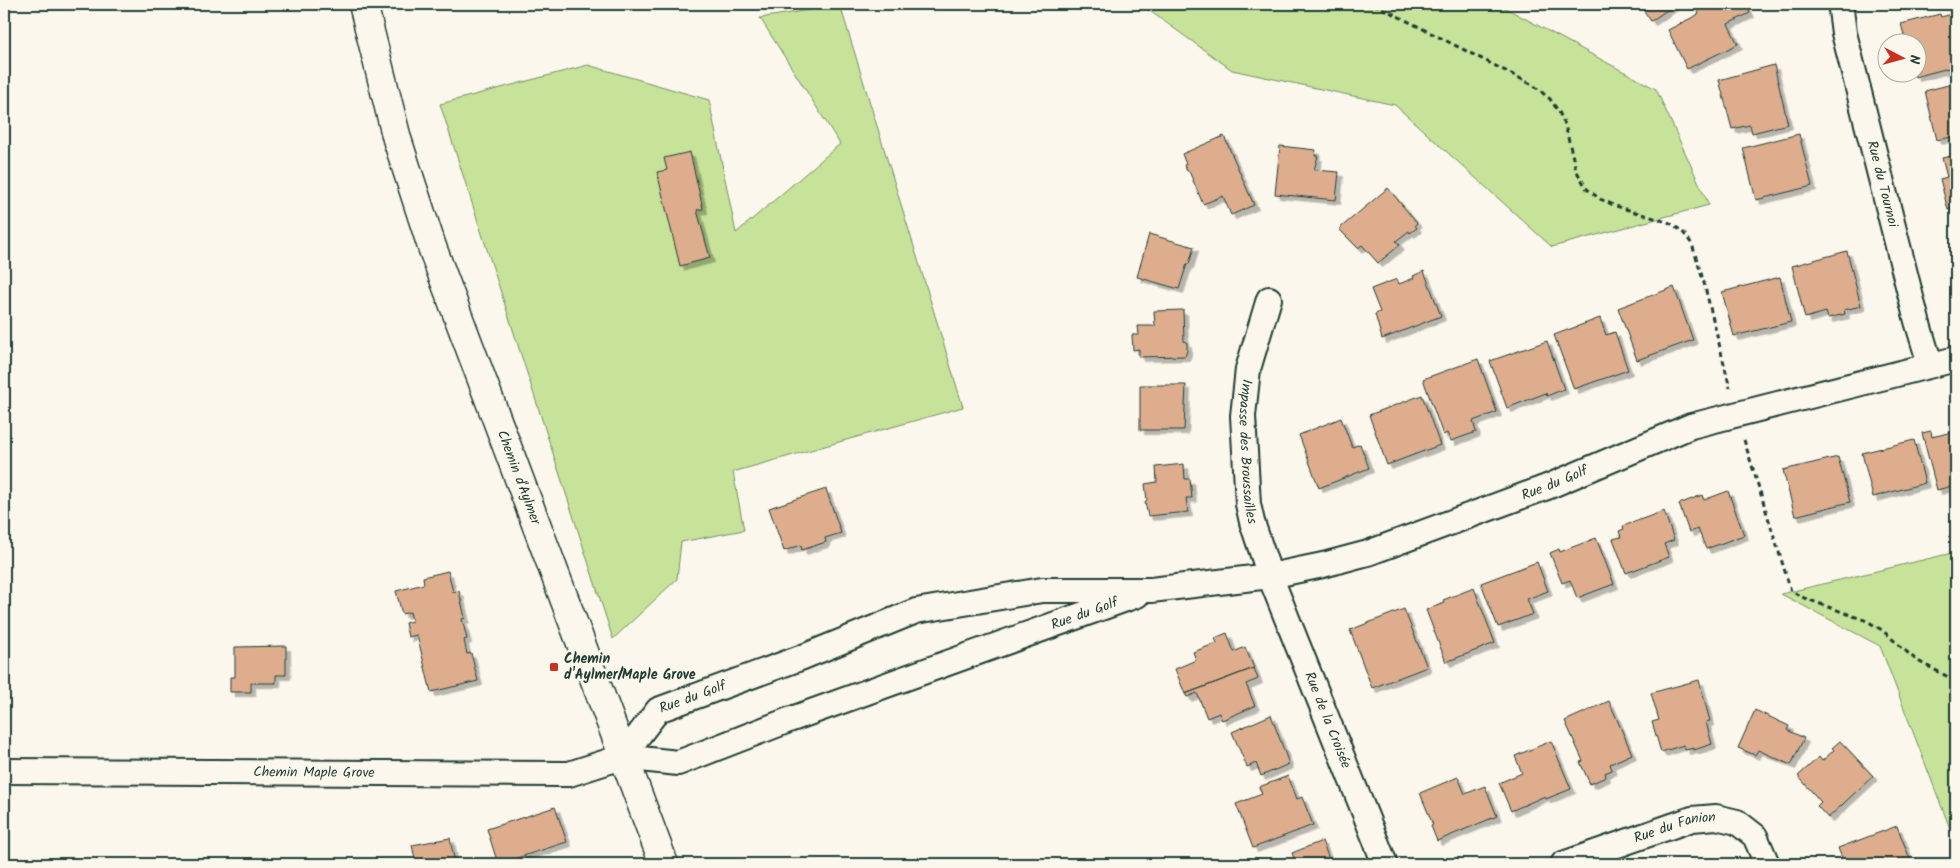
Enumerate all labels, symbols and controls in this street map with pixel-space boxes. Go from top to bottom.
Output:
north arrow [1878,32,1928,82]
text: N [1903,54,1925,65]
street label: Rue du Tournoi [1861,138,1904,230]
street label: Impasse des Broussailles [1232,378,1263,526]
street label: Chemin d'Aylmer [491,427,547,529]
street label: Rue du Golf [1518,459,1593,507]
street label: Rue du Golf [1048,591,1123,636]
place label: Chemin d'Aylmer/Maple Grove [564,648,696,686]
marker: Chemin d'Aylmer/Maple Grove [548,661,560,673]
street label: Rue de la Croisée [1298,668,1357,772]
street label: Rue du Golf [656,674,731,720]
street label: Chemin Maple Grove [253,761,375,784]
street label: Rue du Fanion [1631,806,1717,849]

